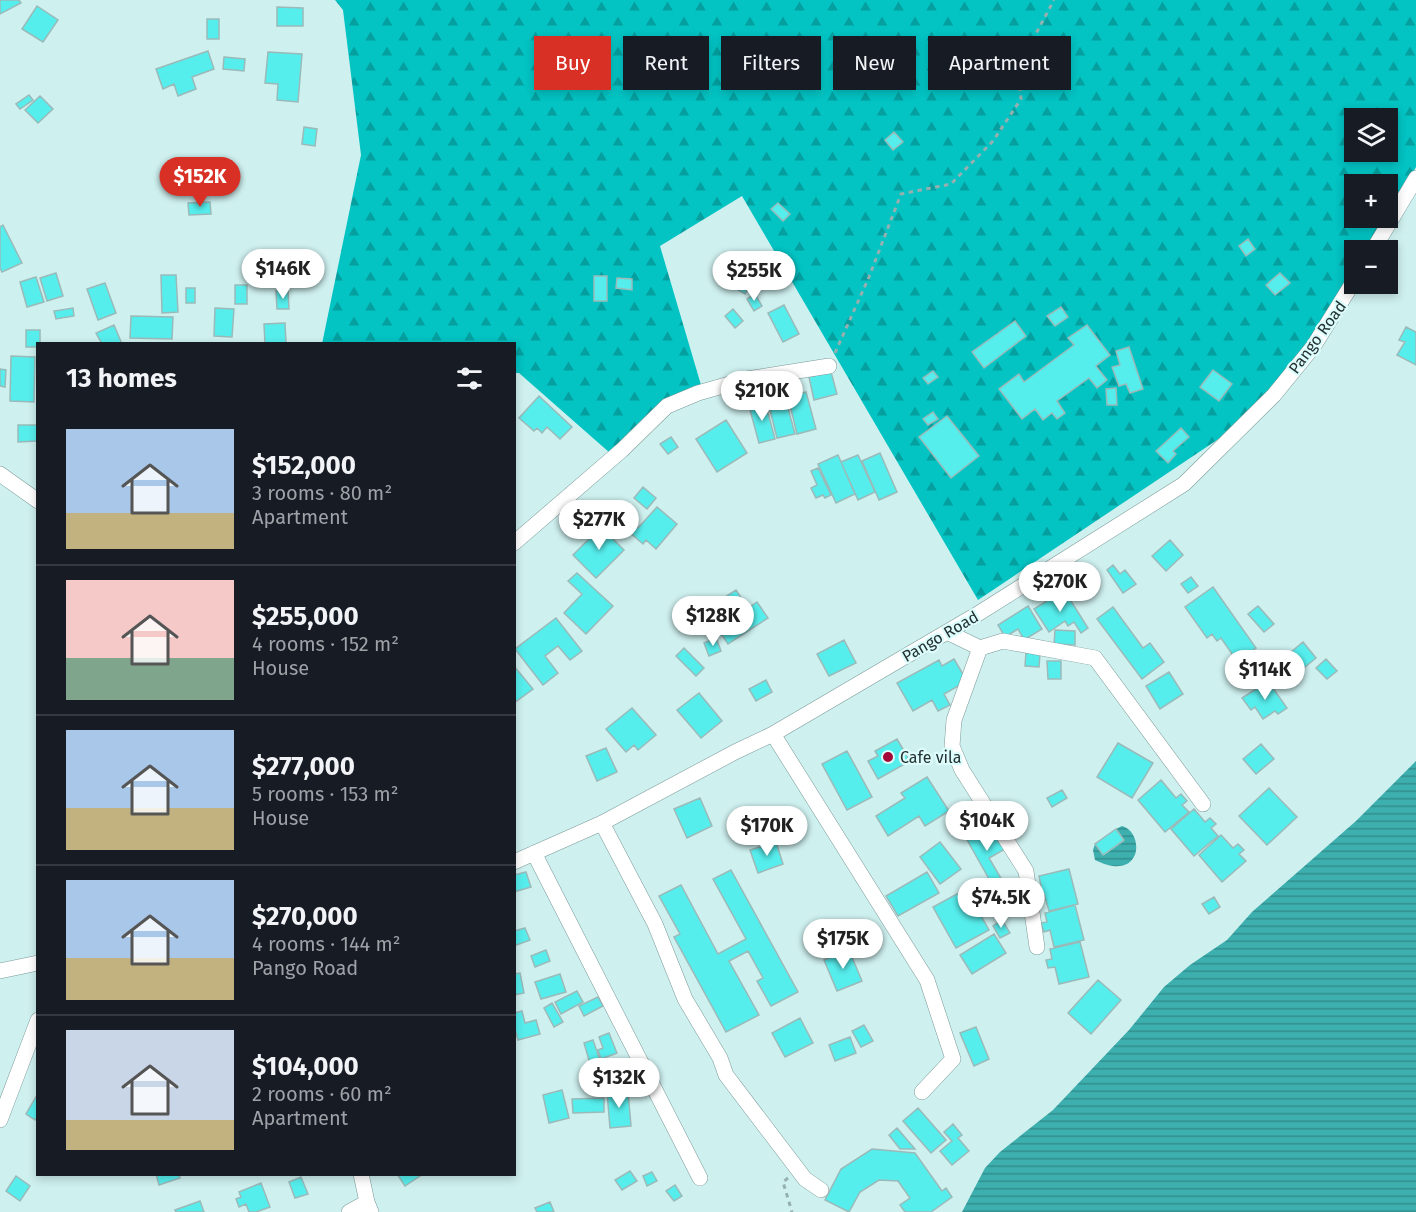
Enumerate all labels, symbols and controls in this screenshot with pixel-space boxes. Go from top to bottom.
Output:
chip: Buy [534,36,611,90]
chip: Rent [623,36,709,90]
chip: Filters [721,36,821,90]
chip: New [833,36,916,90]
chip: Apartment [928,36,1071,90]
map controls [1344,108,1398,294]
button: layers [1344,108,1398,162]
pin: $152K [158,157,242,208]
text: $152K [174,164,226,188]
button: + [1344,174,1398,228]
button: − [1344,240,1398,294]
pin: $146K [241,249,325,300]
pin: $255K [712,251,796,302]
text: $146K [256,256,310,280]
text: $255K [726,258,782,282]
street label: Pango Road [1285,297,1350,377]
icon: filters [453,362,486,395]
text: 13 homes [66,363,177,394]
pin: $210K [720,371,804,422]
text: $210K [735,378,789,402]
text: $152,000 [252,450,356,481]
icon: home [114,453,186,525]
text: 3 rooms · 80 m² [252,481,392,505]
pin: $277K [557,500,641,551]
text: Apartment [252,505,348,529]
text: $277K [573,507,625,531]
pin: $270K [1018,562,1102,613]
text: $270K [1033,569,1087,593]
pin: $128K [671,596,755,647]
text: $255,000 [252,601,359,632]
text: $128K [686,603,740,627]
icon: home [114,604,186,676]
street label: Pango Road [899,607,982,666]
text: 4 rooms · 152 m² [252,632,399,656]
pin: $114K [1223,650,1307,701]
text: House [252,656,309,680]
text: $114K [1239,657,1291,681]
place label: Cafe vila [900,748,961,767]
marker: Cafe vila [881,750,895,764]
text: $277,000 [252,751,355,782]
icon: home [114,754,186,826]
text: 5 rooms · 153 m² [252,782,399,806]
pin: $104K [945,801,1029,852]
text: House [252,806,309,830]
pin: $170K [725,806,809,857]
text: $104K [959,808,1015,832]
text: $170K [740,813,794,837]
pin: $74.5K [952,878,1050,929]
text: $74.5K [972,885,1030,909]
text: $270,000 [252,901,358,932]
icon: home [114,904,186,976]
pin: $175K [801,919,885,970]
text: $175K [817,926,869,950]
text: 4 rooms · 144 m² [252,932,401,956]
text: Pango Road [252,956,358,980]
text: $104,000 [252,1051,359,1082]
icon: home [114,1054,186,1126]
pin: $132K [577,1058,661,1109]
text: $132K [593,1065,645,1089]
text: 2 rooms · 60 m² [252,1082,392,1106]
text: Apartment [252,1106,348,1130]

